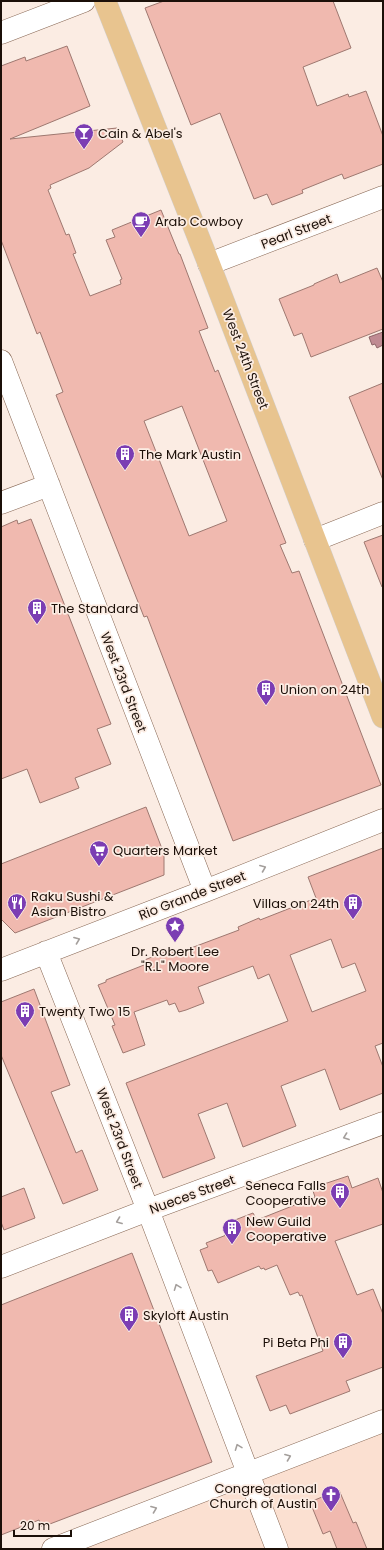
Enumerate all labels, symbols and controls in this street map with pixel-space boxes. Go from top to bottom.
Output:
bar icon: Cain & Abel's [73,122,95,150]
place label: Cain & Abel's [98,124,183,143]
street label: Pearl Street [258,209,334,254]
cafe icon: Arab Cowboy [130,210,152,238]
place label: Arab Cowboy [155,212,244,231]
street label: West 24th Street [218,306,273,412]
building icon: The Mark Austin [114,443,136,471]
place label: The Mark Austin [139,445,241,464]
building icon: The Standard [26,597,48,625]
place label: The Standard [51,599,139,618]
street label: West 23rd Street [96,629,151,735]
building icon: Union on 24th [255,678,277,706]
place label: Union on 24th [280,680,369,699]
supermarket icon: Quarters Market [88,839,110,867]
place label: Quarters Market [113,841,218,860]
one-way arrow [259,864,266,872]
street label: Rio Grande Street [136,866,249,925]
place label: Raku Sushi & Asian Bistro [31,887,114,921]
restaurant icon: Raku Sushi & Asian Bistro [6,892,28,920]
building icon: Villas on 24th [342,892,364,920]
place label: Villas on 24th [253,894,339,913]
place icon: Dr. Robert Lee "R.L" Moore [164,915,186,943]
one-way arrow [73,937,80,945]
place label: Dr. Robert Lee "R.L" Moore [131,942,219,976]
building icon: Twenty Two 15 [14,1000,36,1028]
place label: Twenty Two 15 [39,1002,130,1021]
street label: West 23rd Street [92,1085,147,1191]
one-way arrow [343,1132,350,1140]
street label: Nueces Street [147,1170,238,1219]
place label: Seneca Falls Cooperative [245,1176,326,1210]
building icon: Seneca Falls Cooperative [329,1181,351,1209]
place label: New Guild Cooperative [246,1212,326,1246]
one-way arrow [116,1216,123,1224]
building icon: New Guild Cooperative [221,1217,243,1245]
one-way arrow [173,1283,181,1290]
building icon: Skyloft Austin [118,1304,140,1332]
place label: Skyloft Austin [143,1306,229,1325]
building icon: Pi Beta Phi [332,1331,354,1359]
place label: Pi Beta Phi [263,1333,329,1352]
one-way arrow [235,1444,243,1451]
one-way arrow [285,1453,292,1461]
place label: Congregational Church of Austin [210,1479,317,1513]
church icon: Congregational Church of Austin [320,1484,342,1512]
one-way arrow [151,1506,158,1514]
scale bar [14,1512,71,1538]
text: 20 m [20,1517,50,1534]

